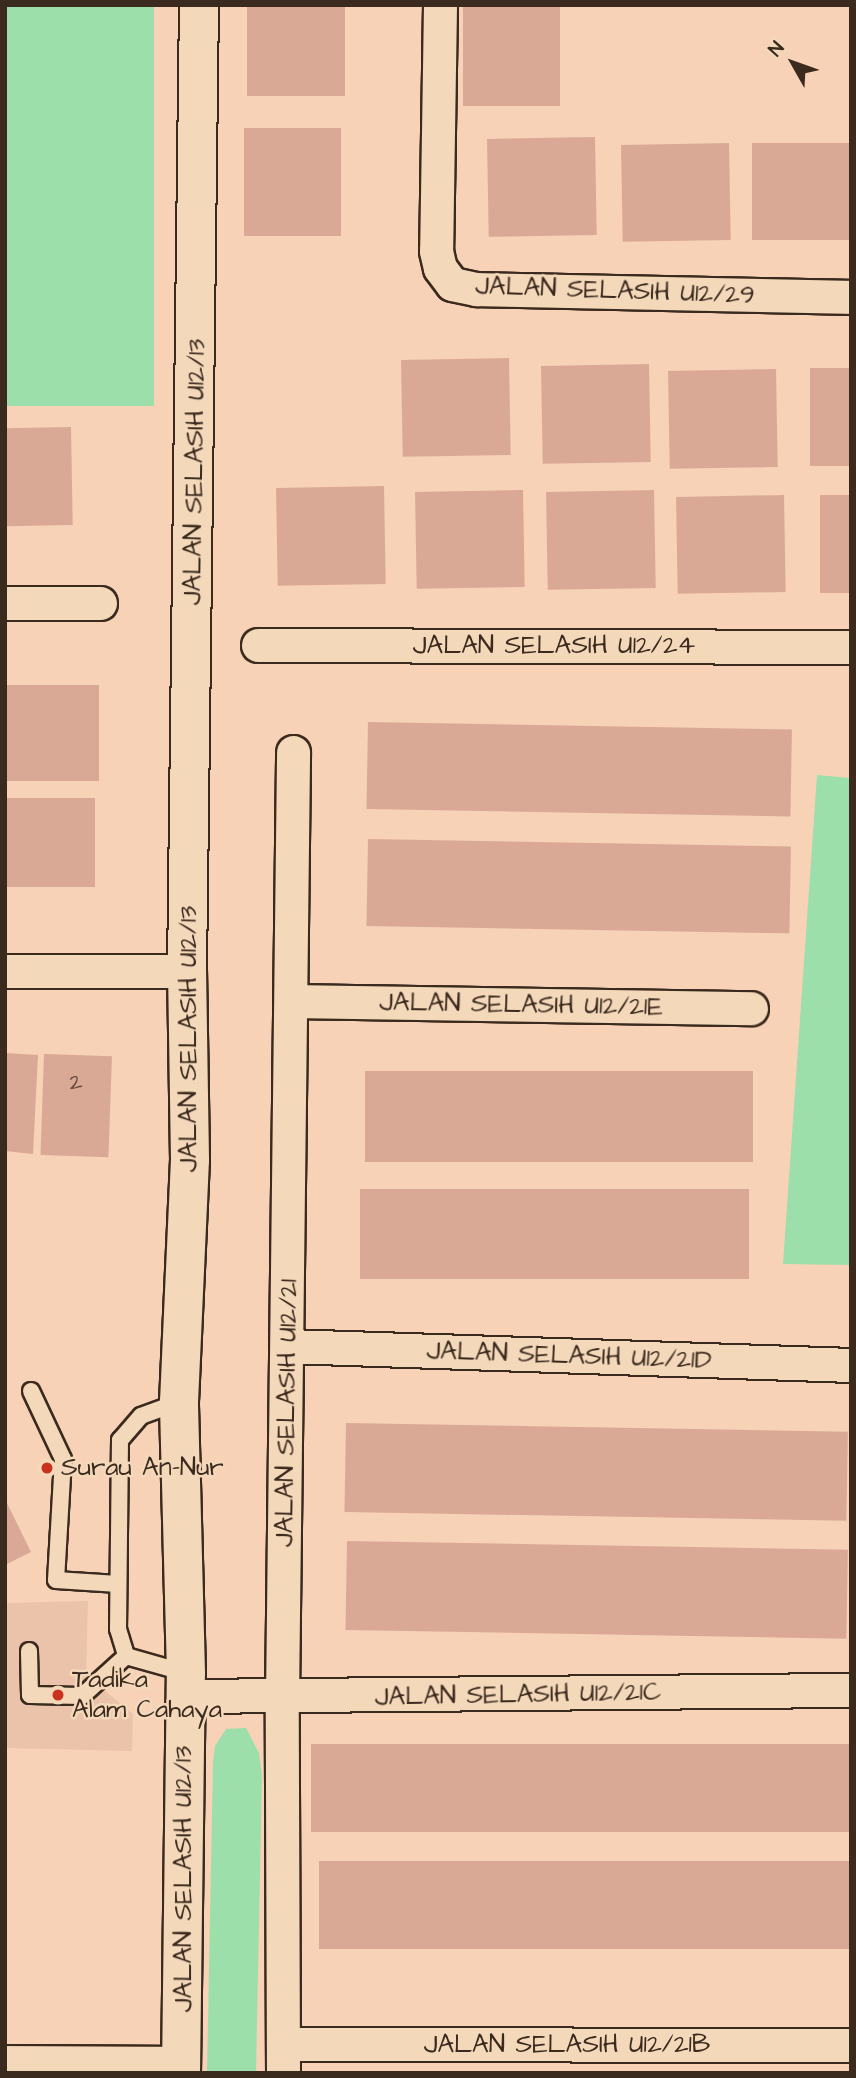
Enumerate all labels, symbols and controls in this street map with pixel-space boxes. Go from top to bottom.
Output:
north arrow [758,28,828,98]
text: N [762,36,791,62]
street label: JALAN SELASIH U12/29 [475,271,755,311]
street label: JALAN SELASIH U12/13 [177,338,213,606]
street label: JALAN SELASIH U12/24 [413,630,695,662]
street label: JALAN SELASIH U12/13 [173,906,205,1172]
street label: JALAN SELASIH U12/21E [379,987,663,1023]
house number: 2 [69,1068,83,1096]
street label: JALAN SELASIH U12/21 [269,1279,305,1547]
street label: JALAN SELASIH U12/21D [426,1335,712,1377]
place label: Surau An-Nur [61,1452,224,1484]
marker: Surau An-Nur [39,1460,55,1476]
place label: Tadika Alam Cahaya [72,1664,222,1726]
street label: JALAN SELASIH U12/21C [374,1677,662,1713]
marker: Tadika Alam Cahaya [50,1687,66,1703]
street label: JALAN SELASIH U12/13 [168,1746,200,2012]
street label: JALAN SELASIH U12/21B [424,2029,710,2061]

